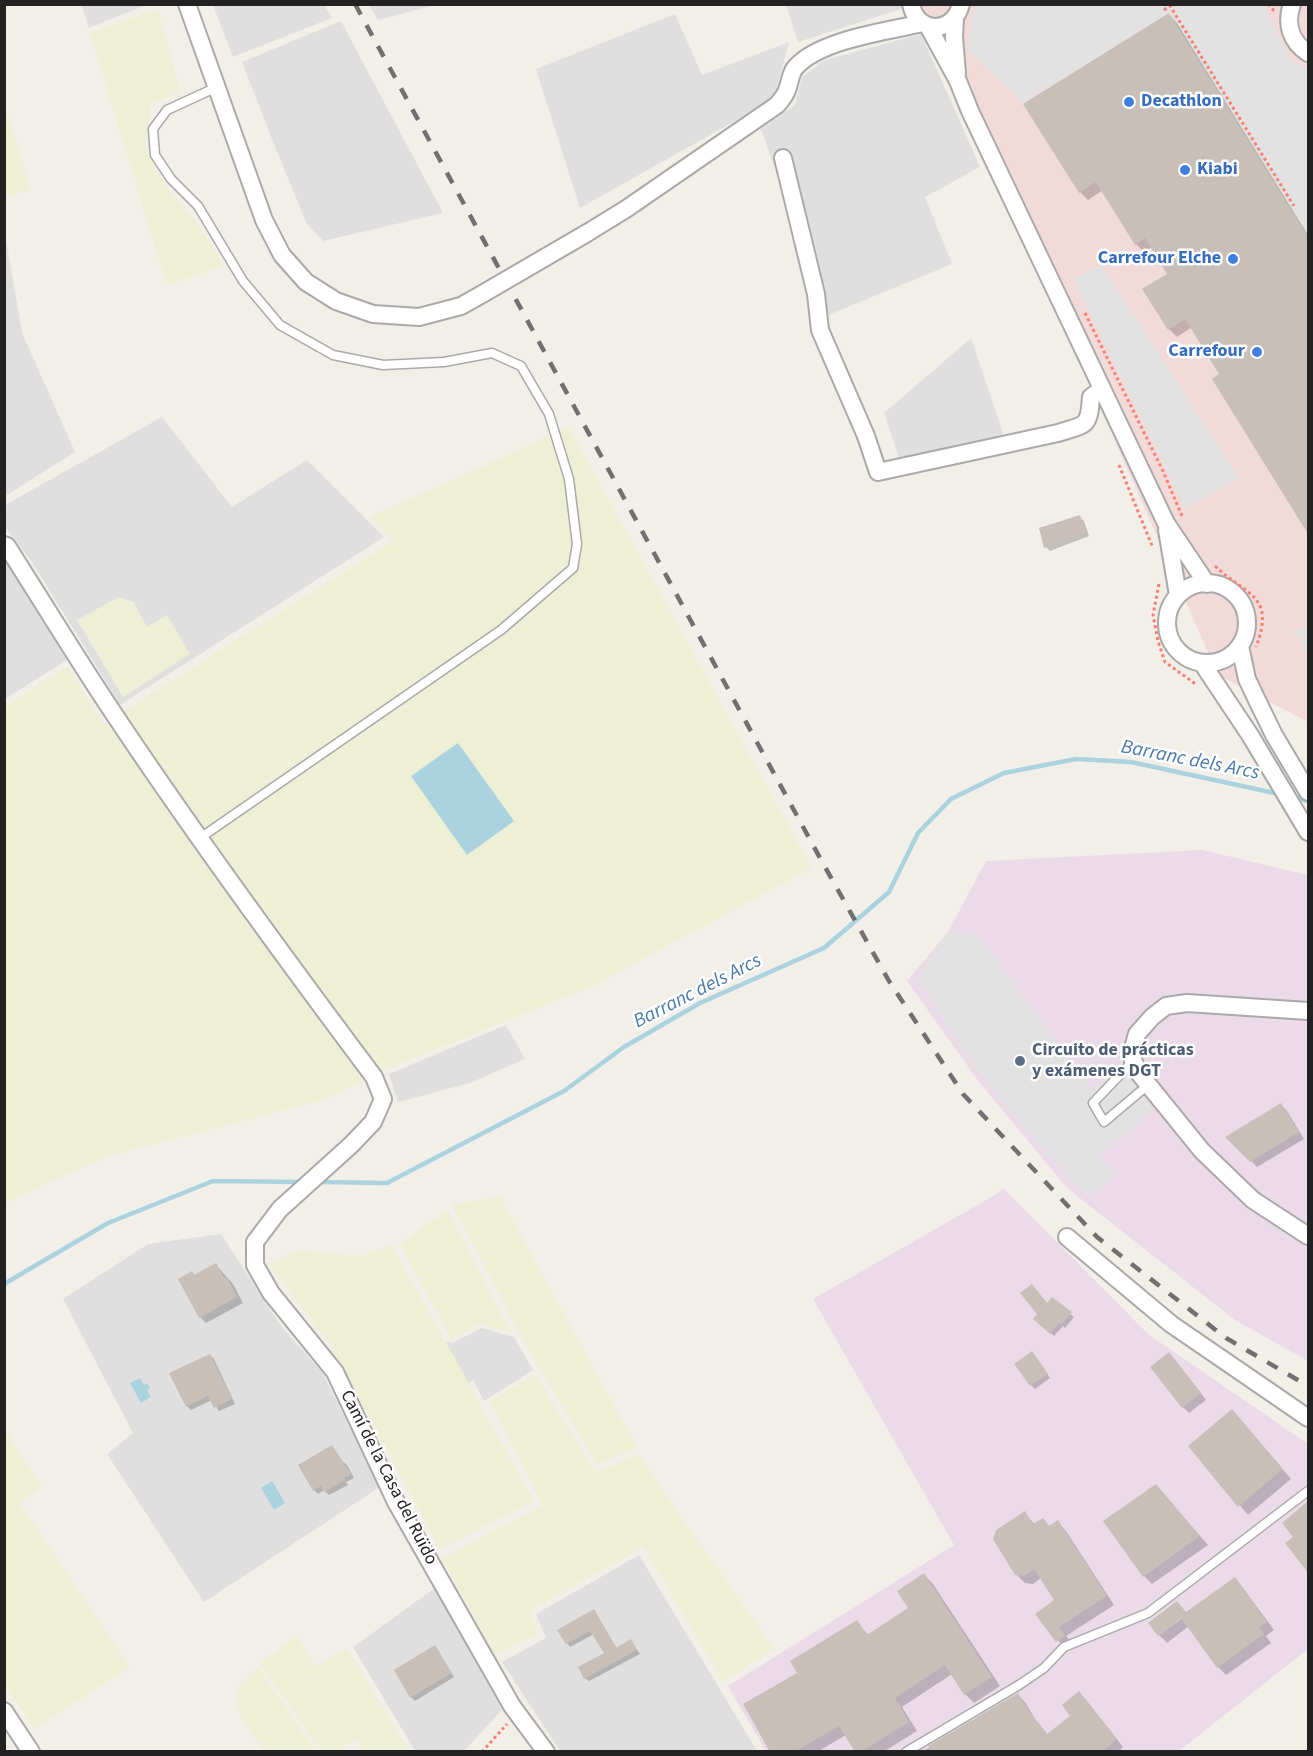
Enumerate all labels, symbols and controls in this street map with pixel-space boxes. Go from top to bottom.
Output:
place label: Decathlon [1141,91,1222,113]
marker: Decathlon [1122,95,1136,109]
place label: Kiabi [1197,159,1238,181]
marker: Kiabi [1178,163,1192,177]
place label: Carrefour Elche [1098,248,1221,270]
marker: Carrefour Elche [1226,252,1240,266]
place label: Carrefour [1168,341,1245,363]
marker: Carrefour [1250,345,1264,359]
water label: Barranc dels Arcs [1119,736,1261,786]
water label: Barranc dels Arcs [630,949,766,1035]
place label: Circuito de prácticas y exámenes DGT [1032,1040,1194,1082]
marker: Circuito de prácticas y exámenes DGT [1013,1054,1027,1068]
street label: Camí de la Casa del Ruïdo [335,1387,441,1569]

